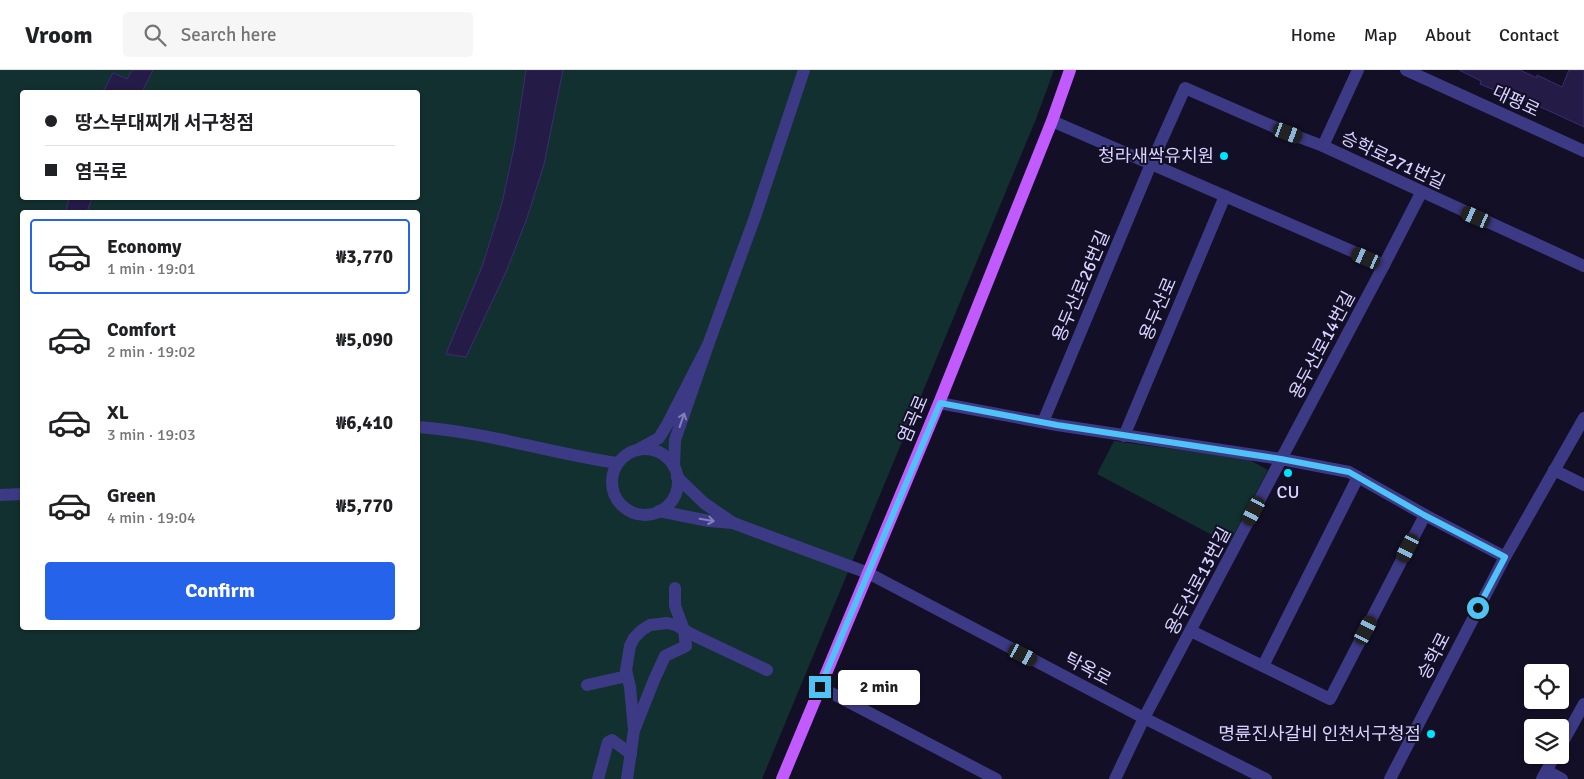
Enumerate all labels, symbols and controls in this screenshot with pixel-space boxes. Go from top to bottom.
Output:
search box [123,12,473,57]
text: Vroom [25,20,93,50]
icon: search [141,21,169,49]
text: Search here [181,23,276,47]
text: Home [1291,24,1336,46]
text: Map [1364,24,1397,46]
text: About [1425,24,1471,46]
text: Contact [1499,24,1559,46]
street label: 대평로 [1489,81,1543,121]
text: 땅스부대찌개 서구청점 [75,111,254,135]
car [1271,121,1304,145]
street label: 승학로271번길 [1338,126,1448,194]
place label: 청라새싹유치원 [1098,145,1214,167]
marker: 청라새싹유치원 [1218,150,1230,162]
text: 염곡로 [75,160,127,184]
car [1459,204,1492,230]
street label: 용두산로26번길 [1048,227,1114,345]
icon: car [47,234,92,279]
text: Economy [107,235,181,259]
text: ₩3,770 [336,245,393,269]
car [1349,245,1382,271]
text: 1 min · 19:01 [107,259,196,279]
street label: 용두산로 [1135,274,1181,344]
street label: 용두산로14번길 [1284,287,1360,403]
icon: car [47,317,92,362]
text: Comfort [107,318,176,342]
text: ₩5,090 [336,328,393,352]
text: 2 min · 19:02 [107,342,196,362]
street label: 염곡로 [893,392,933,446]
icon: car [47,400,92,445]
text: XL [107,401,129,425]
text: ₩6,410 [336,411,393,435]
one-way arrow [678,412,687,428]
text: 3 min · 19:03 [107,425,196,445]
marker: CU [1282,467,1294,479]
place label: CU [1277,481,1299,503]
icon: car [47,483,92,528]
text: Green [107,484,156,508]
text: ₩5,770 [336,494,393,518]
car [1240,494,1267,528]
text: 4 min · 19:04 [107,508,196,528]
one-way arrow [699,515,715,525]
street label: 용두산로13번길 [1160,523,1236,639]
car [1394,531,1421,565]
button: Confirm [45,562,395,620]
route start [1467,597,1489,619]
car [1352,613,1379,647]
street label: 승학로 [1413,629,1455,683]
car [1006,641,1039,669]
street label: 탁옥로 [1061,648,1115,690]
map controls [1524,664,1569,764]
button: locate [1524,664,1569,709]
callout: 2 min [838,670,920,704]
route end [809,676,831,698]
text: 2 min [860,677,898,697]
button: layers [1524,719,1569,764]
place label: 명륜진사갈비 인천서구청점 [1218,723,1421,745]
marker: 명륜진사갈비 인천서구청점 [1425,728,1437,740]

